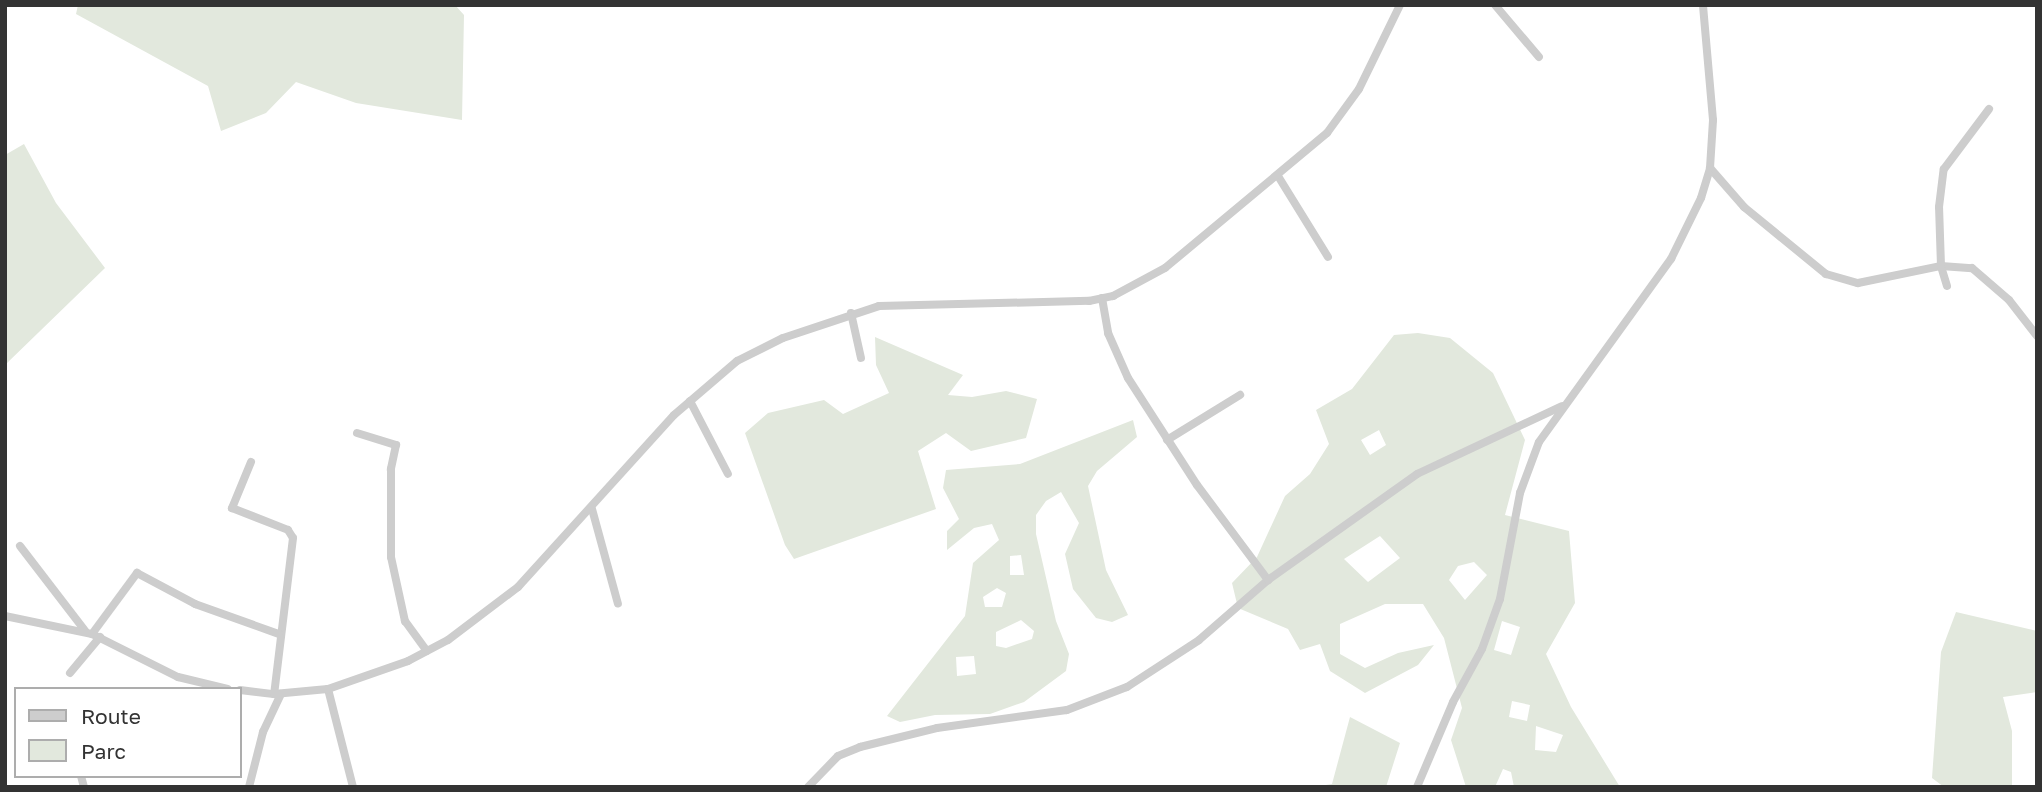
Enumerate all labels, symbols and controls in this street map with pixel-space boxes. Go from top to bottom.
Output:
legend [14,687,242,778]
text: Route [81,703,141,729]
text: Parc [81,738,126,764]

